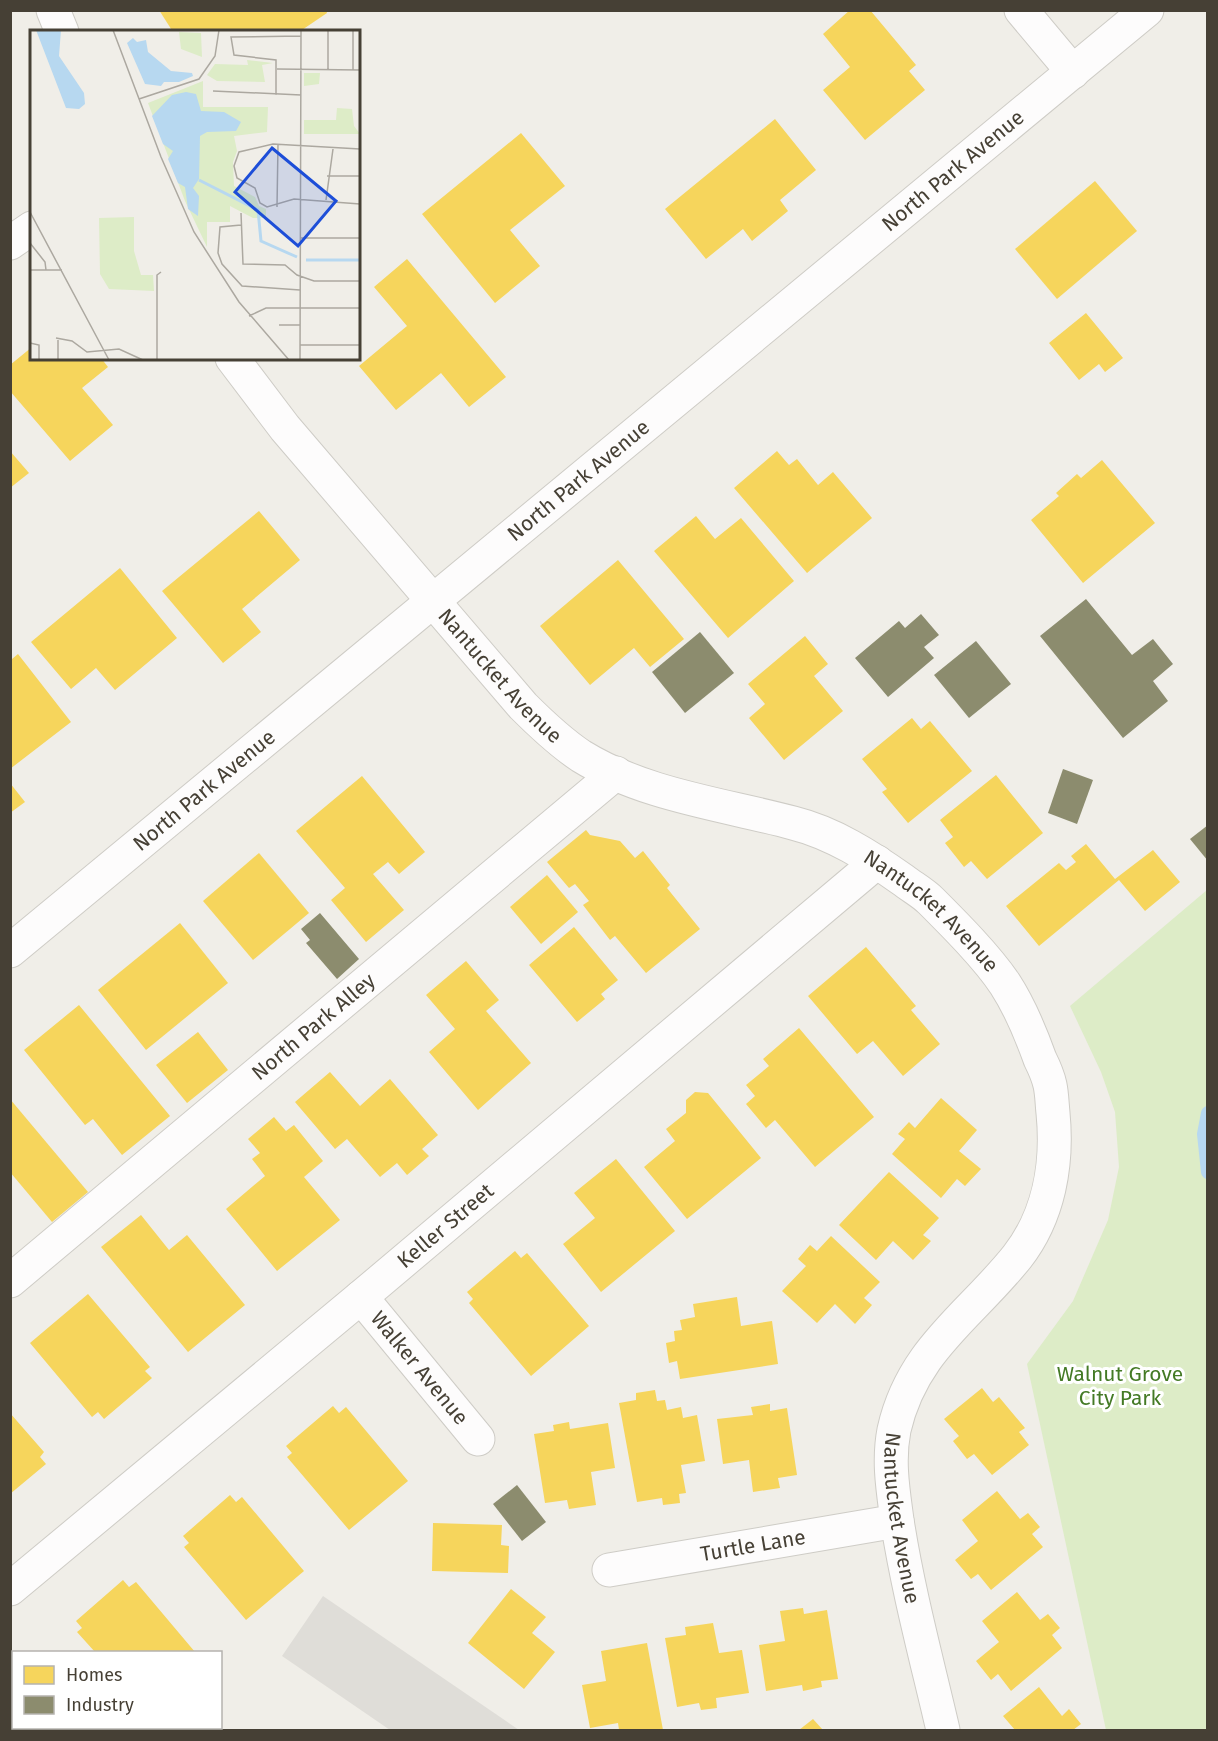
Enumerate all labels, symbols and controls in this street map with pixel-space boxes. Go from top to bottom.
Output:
inset map [30,30,360,360]
street label: North Park Avenue [877,104,1029,237]
street label: North Park Avenue [502,414,655,547]
street label: Nantucket Avenue [432,603,567,749]
street label: North Park Avenue [128,724,281,857]
street label: Nantucket Avenue [859,844,1004,977]
street label: North Park Alley [246,967,381,1086]
street label: Keller Street [392,1178,499,1274]
street label: Walker Avenue [365,1306,474,1430]
park label: Walnut Grove City Park [1057,1361,1183,1411]
street label: Nantucket Avenue [878,1431,926,1606]
street label: Turtle Lane [698,1524,808,1567]
legend [12,1651,222,1729]
text: Homes [66,1664,122,1686]
text: Industry [66,1694,134,1716]

